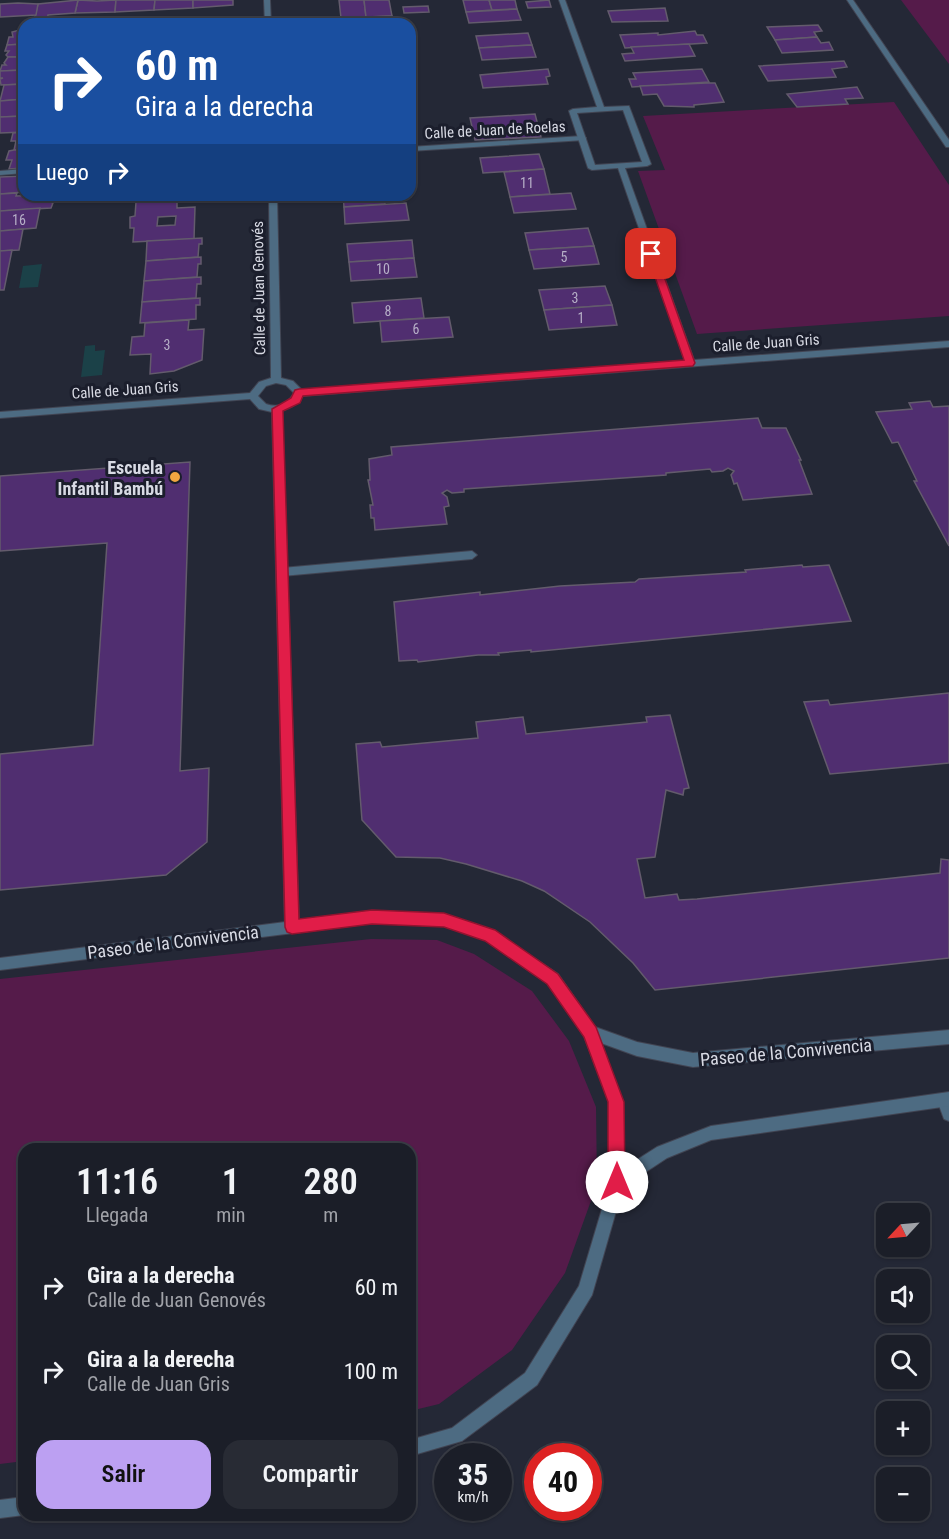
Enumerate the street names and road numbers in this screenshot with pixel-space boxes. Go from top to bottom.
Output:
street label: Calle de Juan de Roelas [424,117,566,143]
street label: Calle de Juan Genovés [249,221,269,355]
street label: Calle de Juan Gris [712,330,820,356]
street label: Calle de Juan Gris [71,377,179,403]
street label: Paseo de la Convivencia [86,921,260,963]
street label: Paseo de la Convivencia [699,1034,873,1070]

